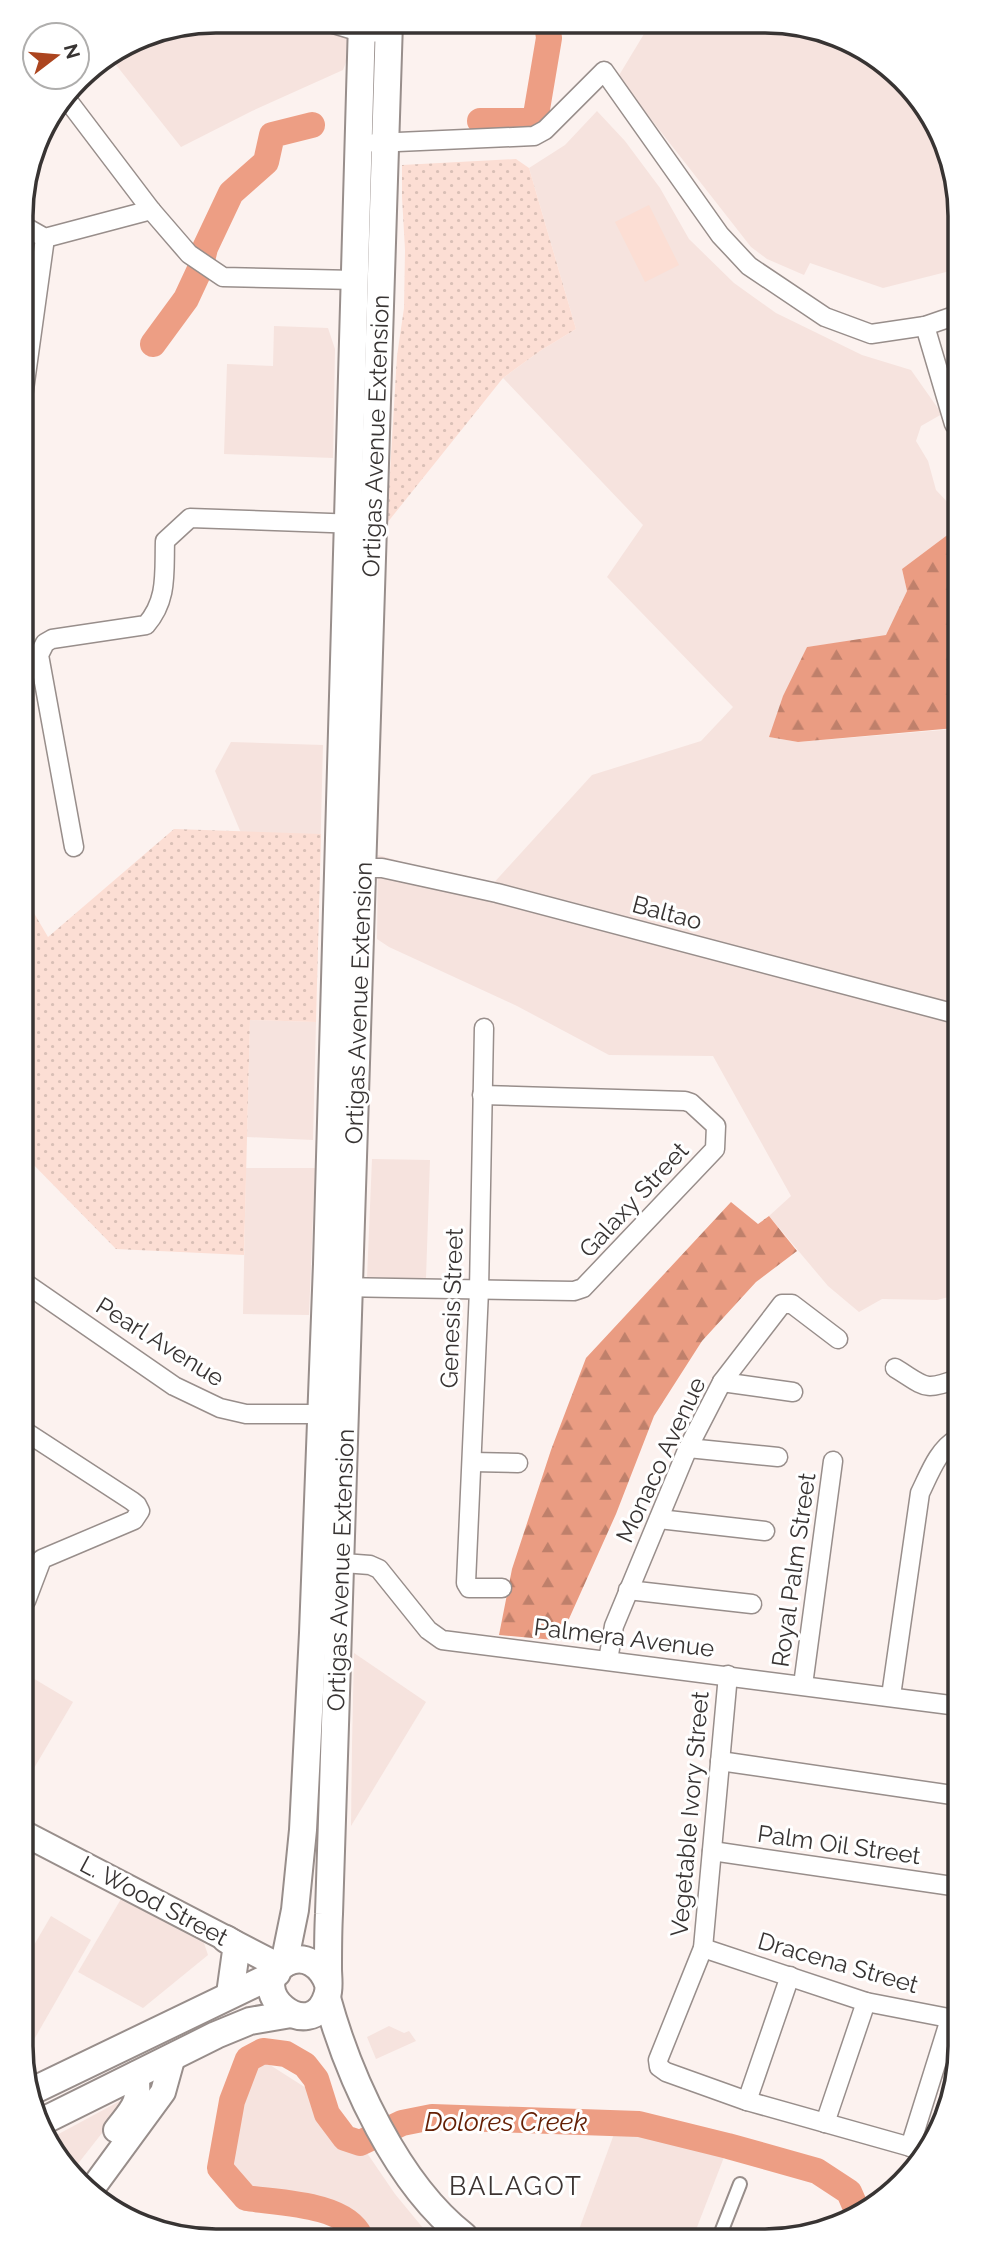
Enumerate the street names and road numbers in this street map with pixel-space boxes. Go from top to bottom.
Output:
street label: Ortigas Avenue Extension [356,294,395,578]
street label: Ortigas Avenue Extension [339,861,378,1145]
street label: Baltao [629,889,705,936]
street label: Galaxy Street [573,1136,694,1263]
street label: Genesis Street [434,1227,469,1389]
street label: Pearl Avenue [91,1291,230,1392]
street label: Monaco Avenue [610,1372,712,1547]
street label: Ortigas Avenue Extension [321,1428,360,1712]
street label: Royal Palm Street [766,1471,821,1669]
street label: Palmera Avenue [532,1612,716,1663]
street label: Vegetable Ivory Street [664,1690,715,1938]
street label: Palm Oil Street [756,1819,922,1870]
street label: L. Wood Street [75,1849,233,1952]
street label: Dracena Street [755,1926,922,1999]

